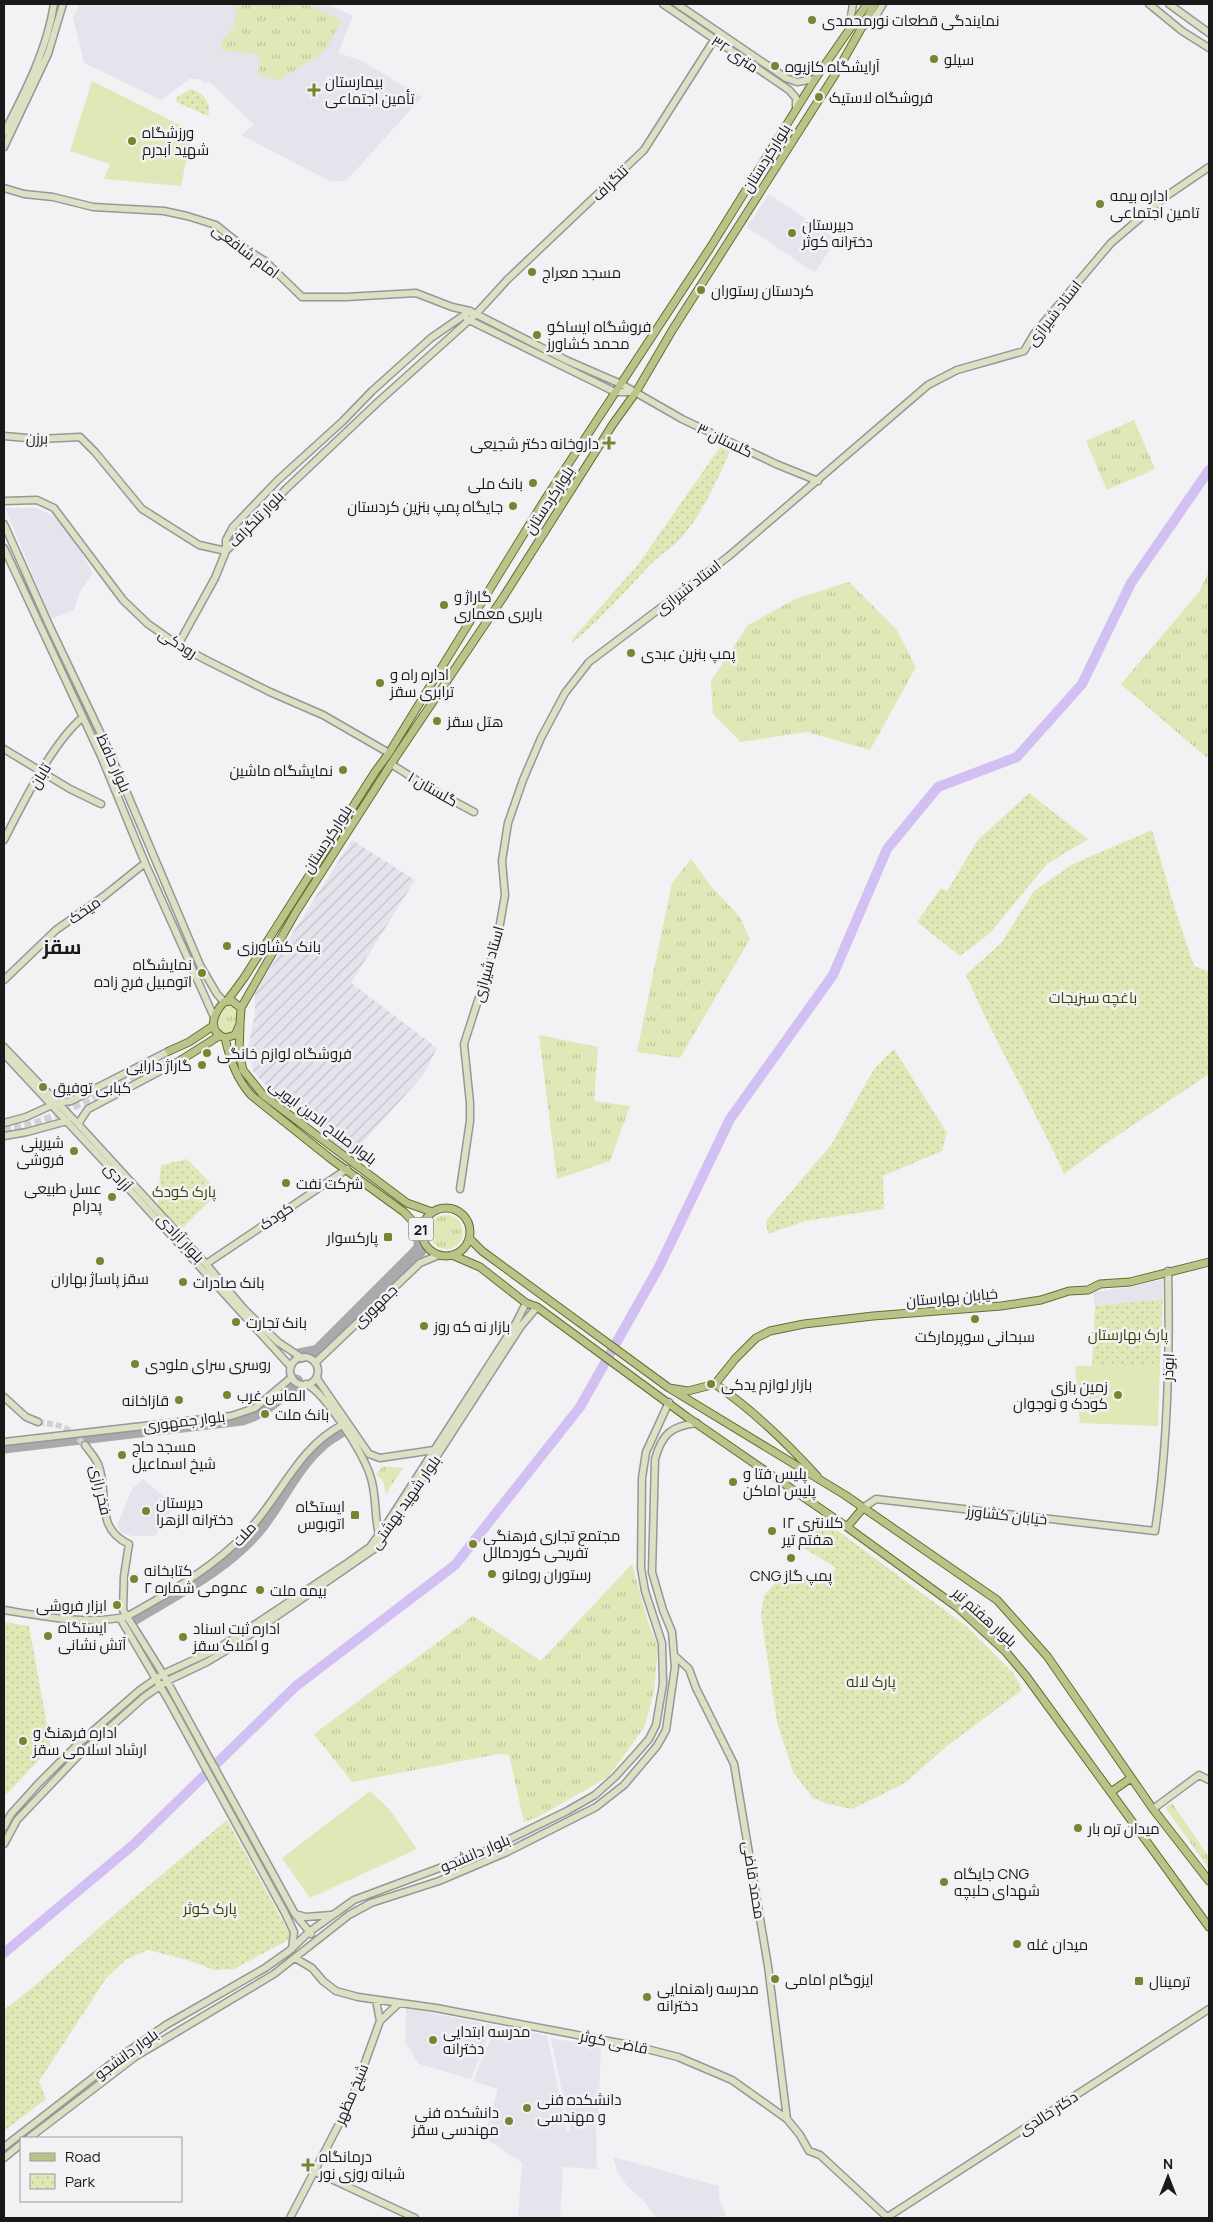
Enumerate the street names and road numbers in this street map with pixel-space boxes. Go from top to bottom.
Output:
street label: ۳۲ متری [707,30,763,78]
street label: بلوارکردستان [737,120,795,196]
street label: تلگراف [587,160,633,206]
street label: امام شافعی [208,219,284,283]
street label: استاد شیرازی [1022,276,1086,350]
street label: گلستان ۳ [694,417,756,463]
street label: برزن [26,427,48,449]
street label: بلوارکردستان [519,462,579,538]
street label: بلوار تلگراف [224,486,288,552]
street label: استاد شیرازی [651,555,725,619]
street label: رودکی [155,623,201,663]
street label: بلوار حافظ [92,730,136,796]
street label: تابان [24,759,56,793]
street label: گلستان ۱ [404,766,462,812]
street label: بلوارکردستان [297,801,357,877]
street label: میخک [64,891,104,929]
street label: استاد شیرازی [467,923,509,1005]
street label: بلوار صلاح الدین ایوبی [264,1075,381,1170]
street label: آزادی [99,1158,137,1196]
street label: کودک [255,1197,297,1235]
street label: بلوار آزادی [153,1209,209,1267]
road number: 21 [408,1218,434,1240]
street label: جمهوری [348,1280,402,1332]
street label: خیابان بهارستان [905,1283,999,1311]
street label: ابوذر [1157,1353,1179,1382]
street label: بلوار جمهوری [142,1406,226,1436]
street label: بلوار شهید بهشتی [365,1451,445,1553]
street label: فخر رازی [85,1463,117,1517]
street label: خیابان کشاورز [964,1500,1049,1530]
street label: ملت [227,1517,261,1551]
street label: بلوار هفتم تیر [948,1582,1022,1652]
street label: بلوار دانشجو [437,1829,513,1877]
street label: محمد قاضی [737,1839,771,1921]
street label: بلوار دانشجو [90,2024,162,2084]
street label: قاضی کوثر [577,2025,650,2059]
street label: شیخ مظهر [328,2060,374,2129]
street label: دکتر خالدی [1014,2086,1082,2140]

